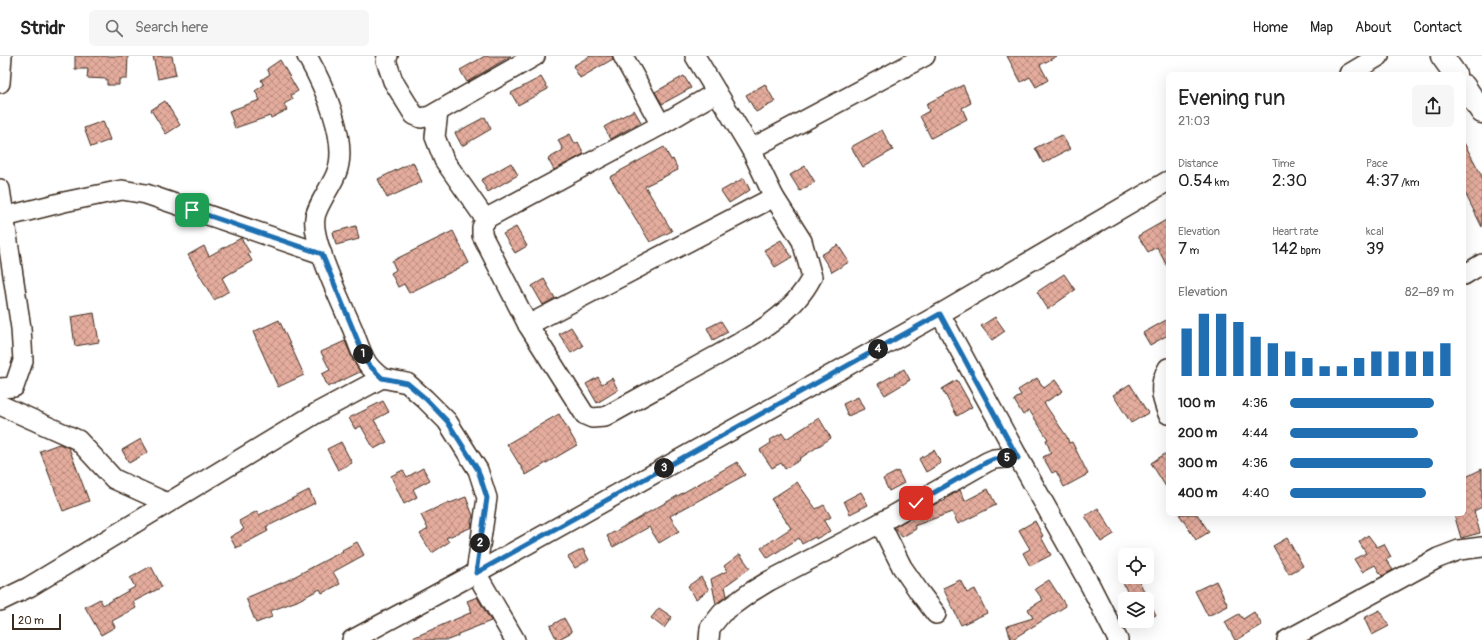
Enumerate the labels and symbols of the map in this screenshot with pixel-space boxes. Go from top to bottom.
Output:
pin [175,193,209,227]
pin: 4 [868,339,888,359]
pin: 1 [353,344,373,364]
pin: 5 [997,448,1017,468]
pin: 3 [654,458,674,478]
pin [899,486,933,520]
pin: 2 [470,533,490,553]
scale bar [12,612,61,631]

